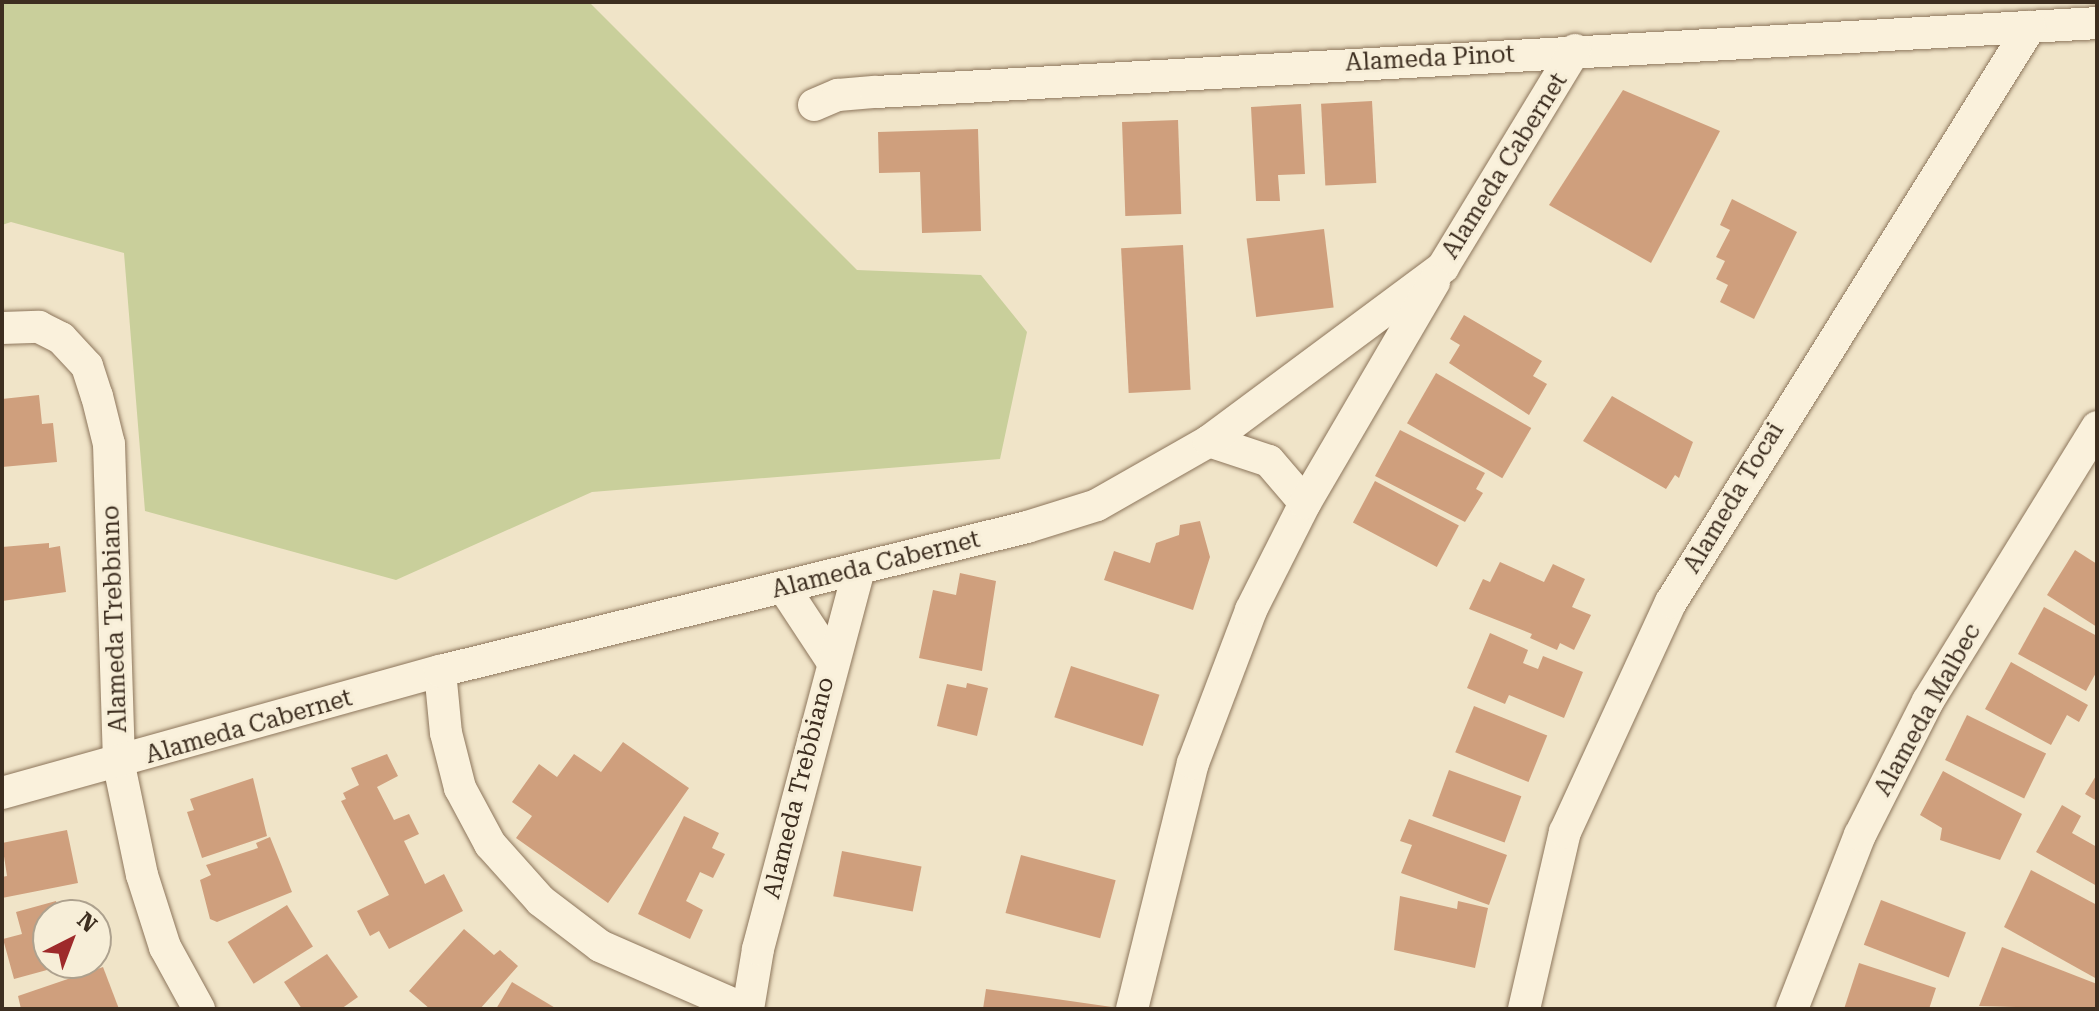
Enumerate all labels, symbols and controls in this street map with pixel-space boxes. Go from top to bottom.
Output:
street label: Alameda Pinot [1345,40,1515,78]
street label: Alameda Cabernet [1436,68,1574,264]
street label: Alameda Tocai [1678,418,1790,578]
street label: Alameda Trebbiano [97,505,133,733]
street label: Alameda Cabernet [769,525,983,605]
street label: Alameda Malbec [1869,619,1987,801]
street label: Alameda Trebbiano [758,674,840,902]
street label: Alameda Cabernet [142,684,356,770]
north arrow [32,899,112,979]
text: N [72,907,102,937]

